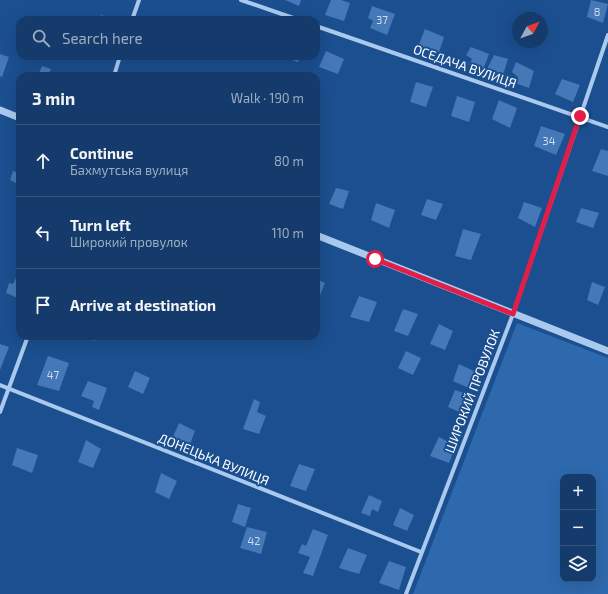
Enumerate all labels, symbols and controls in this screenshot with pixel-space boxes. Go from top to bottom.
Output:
house number: 8 [594,5,600,18]
north arrow [512,12,548,48]
house number: 37 [376,13,388,26]
search box [16,16,320,60]
icon: search [30,27,52,49]
text: Search here [62,29,143,47]
street label: ОСЕДАЧА ВУЛИЦЯ [411,41,519,91]
text: 3 min [32,88,75,108]
text: Walk · 190 m [231,90,304,106]
route end [571,107,589,125]
house number: 34 [543,134,556,147]
text: Continue [70,144,133,162]
icon: ahead [32,150,54,172]
text: 80 m [274,153,304,169]
text: Бахмутська вулиця [70,162,188,178]
text: Turn left [70,216,131,234]
icon: left [32,222,54,244]
text: 110 m [272,225,304,241]
text: Широкий провулок [70,234,188,250]
route start [366,250,384,268]
icon: arrive [32,294,54,316]
text: Arrive at destination [70,296,216,314]
street label: ШИРОКИЙ ПРОВУЛОК [441,327,503,455]
house number: 47 [47,368,60,381]
street label: ДОНЕЦЬКА ВУЛИЦЯ [156,429,272,489]
map controls [560,474,596,582]
button: + [560,474,596,510]
button: − [560,510,596,546]
house number: 42 [248,534,260,547]
button: layers [560,546,596,582]

